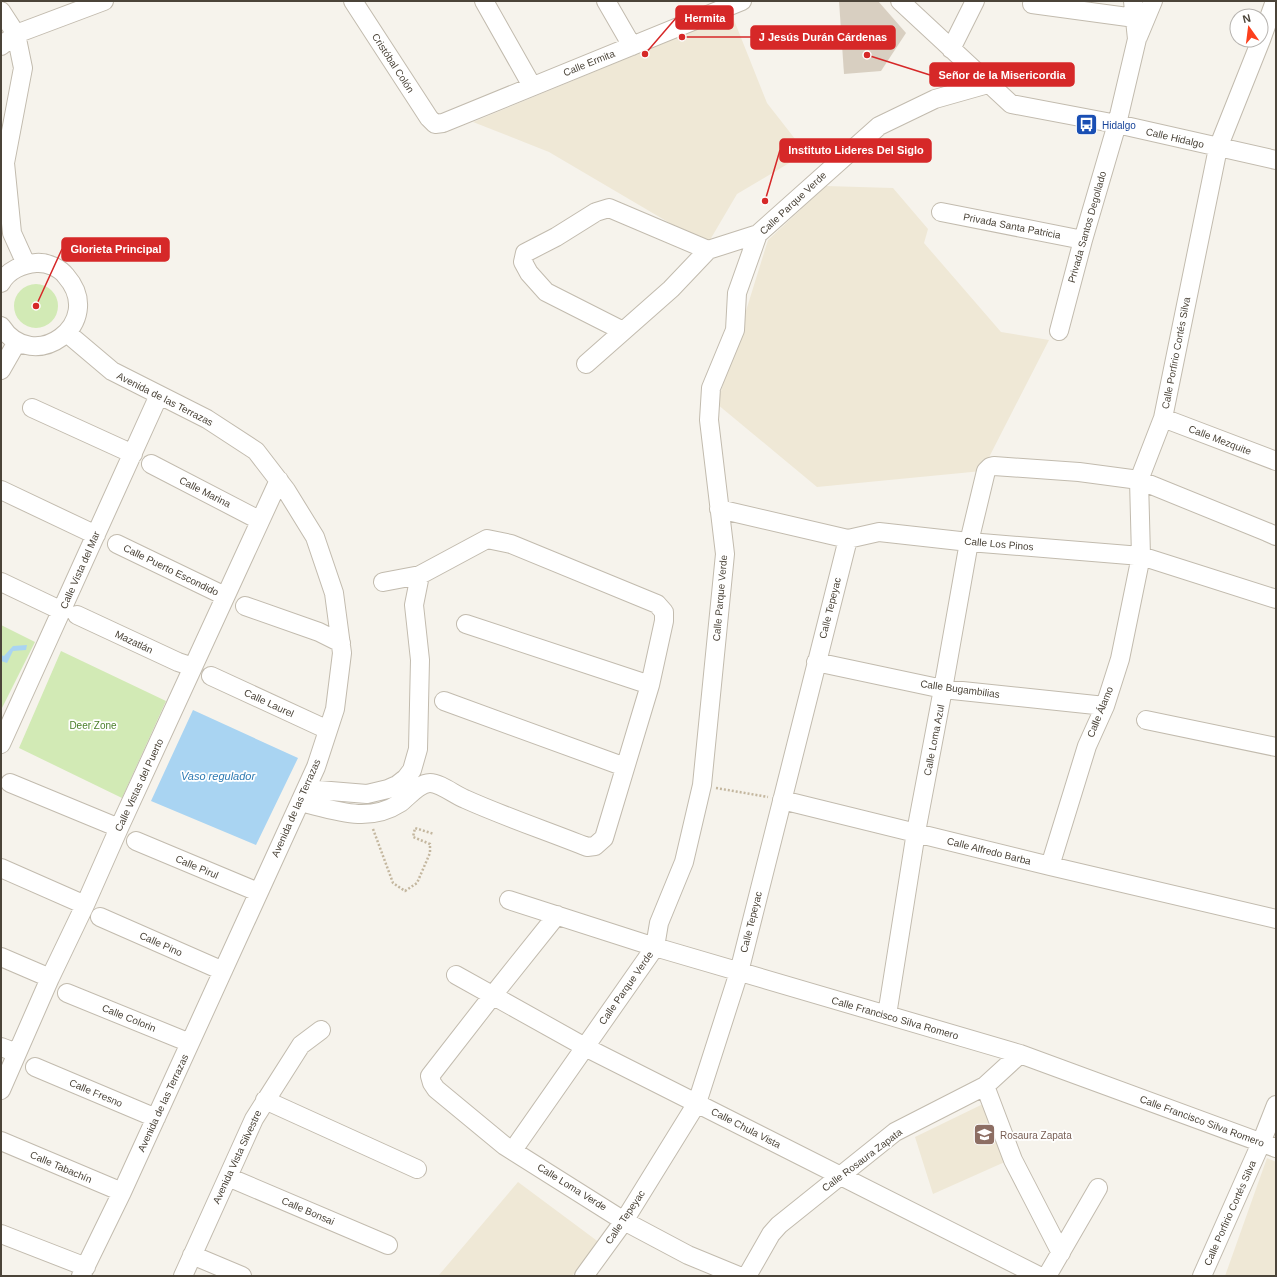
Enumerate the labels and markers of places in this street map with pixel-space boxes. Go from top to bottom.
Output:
callout: Hermita [676,6,733,29]
callout: J Jesús Durán Cárdenas [751,26,895,49]
callout: Señor de la Misericordia [930,63,1074,86]
bus stop icon: Hidalgo [1073,112,1099,138]
place label: Hidalgo [1102,120,1136,131]
callout: Instituto Lideres Del Siglo [780,139,931,162]
callout: Glorieta Principal [62,238,169,261]
school or university icon: Rosaura Zapata [972,1122,998,1148]
place label: Rosaura Zapata [1000,1130,1072,1141]

